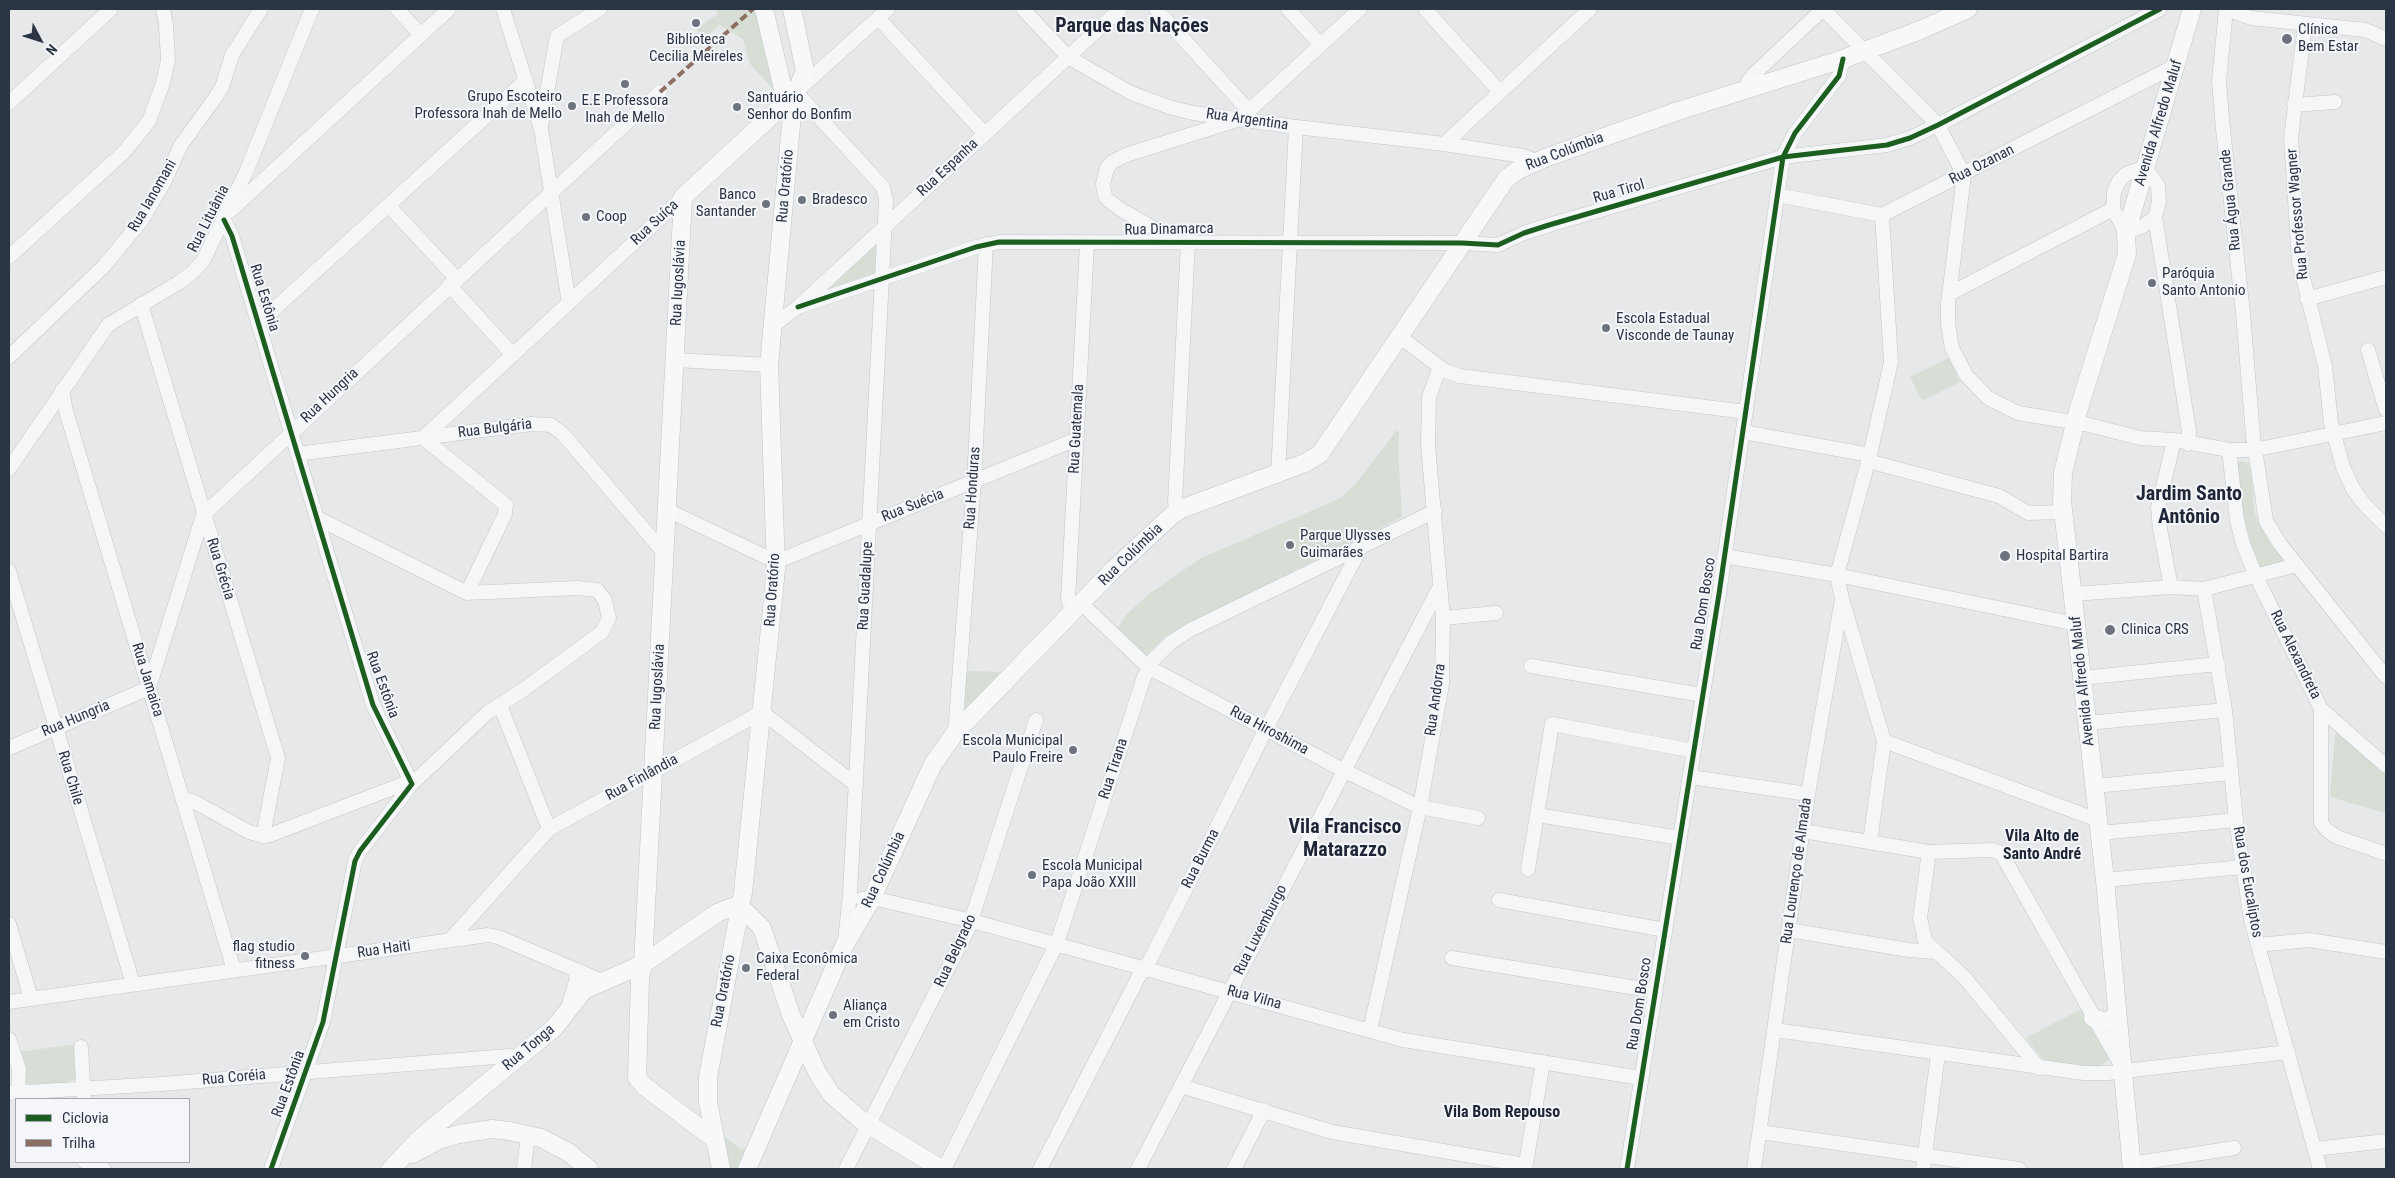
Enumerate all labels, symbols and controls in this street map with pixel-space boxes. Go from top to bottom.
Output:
north arrow [15,15,65,65]
district label: Parque das Nações [1055,15,1209,39]
marker: Biblioteca Cecilia Meireles [690,17,702,29]
place label: Clínica Bem Estar [2298,21,2358,56]
place label: Biblioteca Cecilia Meireles [649,31,743,66]
marker: Clínica Bem Estar [2280,32,2294,46]
text: N [43,41,60,58]
street label: Avenida Alfredo Maluf [2131,58,2187,188]
marker: E.E Professora Inah de Mello [619,78,631,90]
place label: Grupo Escoteiro Professora Inah de Mello [414,88,562,123]
place label: Santuário Senhor do Bonfim [747,89,852,124]
place label: E.E Professora Inah de Mello [582,92,668,127]
marker: Grupo Escoteiro Professora Inah de Mello [566,100,578,112]
marker: Santuário Senhor do Bonfim [731,101,743,113]
street label: Rua Argentina [1205,105,1289,135]
street label: Rua Colúmbia [1524,129,1606,175]
street label: Rua Espanha [914,135,982,201]
street label: Rua Ozanan [1947,141,2017,189]
street label: Rua Água Grande [2217,148,2245,252]
street label: Rua Professor Wagner [2283,148,2313,280]
street label: Rua Oratório [774,149,798,223]
street label: Rua Ianomani [125,157,181,235]
street label: Rua Tirol [1591,176,1647,208]
street label: Rua Lituânia [184,182,234,256]
place label: Banco Santander [696,186,756,221]
place label: Bradesco [812,191,867,209]
marker: Bradesco [796,194,808,206]
street label: Rua Suíça [627,196,683,250]
marker: Banco Santander [760,198,772,210]
place label: Coop [596,208,627,226]
marker: Coop [580,211,592,223]
street label: Rua Dinamarca [1124,220,1214,240]
street label: Rua Iugoslávia [668,240,690,326]
street label: Rua Estônia [245,262,283,334]
place label: Paróquia Santo Antonio [2162,265,2245,300]
marker: Paróquia Santo Antonio [2146,277,2158,289]
place label: Escola Estadual Visconde de Taunay [1616,310,1734,345]
marker: Escola Estadual Visconde de Taunay [1600,322,1612,334]
street label: Rua Hungria [297,365,363,427]
street label: Rua Guatemala [1066,384,1088,474]
street label: Rua Bulgária [457,416,533,442]
street label: Rua Honduras [961,446,985,530]
district label: Jardim Santo Antônio [2136,483,2242,530]
street label: Rua Suécia [879,485,947,527]
street label: Rua Colúmbia [1095,520,1167,590]
place label: Parque Ulysses Guimarães [1300,527,1391,562]
street label: Rua Grécia [202,536,238,602]
marker: Parque Ulysses Guimarães [1284,539,1296,551]
street label: Rua Guadalupe [855,541,877,631]
place label: Hospital Bartira [2016,547,2109,565]
marker: Hospital Bartira [1998,549,2012,563]
street label: Rua Oratório [761,553,785,627]
street label: Rua Dom Bosco [1688,556,1720,652]
street label: Rua Alexandreta [2266,608,2324,702]
street label: Avenida Alfredo Maluf [2067,615,2099,747]
place label: Clinica CRS [2121,621,2189,639]
marker: Clinica CRS [2103,623,2117,637]
street label: Rua Jamaica [127,641,167,719]
street label: Rua Iugoslávia [647,644,669,730]
street label: Rua Estônia [362,649,402,721]
street label: Rua Andorra [1422,663,1450,737]
street label: Rua Hungria [39,697,113,741]
street label: Rua Hiroshima [1227,703,1311,759]
place label: Escola Municipal Paulo Freire [962,732,1063,767]
street label: Rua Tirana [1096,736,1132,802]
marker: Escola Municipal Paulo Freire [1067,744,1079,756]
street label: Rua Chile [53,749,87,807]
street label: Rua Finlândia [603,751,681,805]
street label: Rua Lourenço de Almada [1778,797,1816,945]
district label: Vila Francisco Matarazzo [1289,816,1401,863]
street label: Rua dos Eucaliptos [2228,825,2266,939]
street label: Rua Burma [1178,826,1224,892]
district label: Vila Alto de Santo André [2003,827,2081,865]
street label: Rua Colúmbia [859,829,909,911]
place label: Escola Municipal Papa João XXIII [1042,857,1143,892]
marker: Escola Municipal Papa João XXIII [1026,869,1038,881]
street label: Rua Luxemburgo [1231,882,1291,978]
street label: Rua Belgrado [931,912,981,990]
street label: Rua Haiti [356,937,412,963]
place label: flag studio fitness [232,938,295,973]
marker: flag studio fitness [299,950,311,962]
place label: Caixa Econômica Federal [756,950,858,985]
street label: Rua Oratório [708,953,740,1029]
street label: Rua Dom Bosco [1624,956,1656,1052]
marker: Caixa Econômica Federal [740,962,752,974]
street label: Rua Vilna [1225,982,1283,1014]
place label: Aliança em Cristo [843,997,900,1032]
marker: Aliança em Cristo [827,1009,839,1021]
street label: Rua Tonga [499,1021,559,1075]
street label: Rua Estônia [269,1048,309,1120]
street label: Rua Coréia [201,1066,267,1090]
legend [15,1098,190,1163]
district label: Vila Bom Repouso [1444,1103,1560,1123]
text: Ciclovia [62,1109,109,1127]
text: Trilha [62,1134,95,1152]

